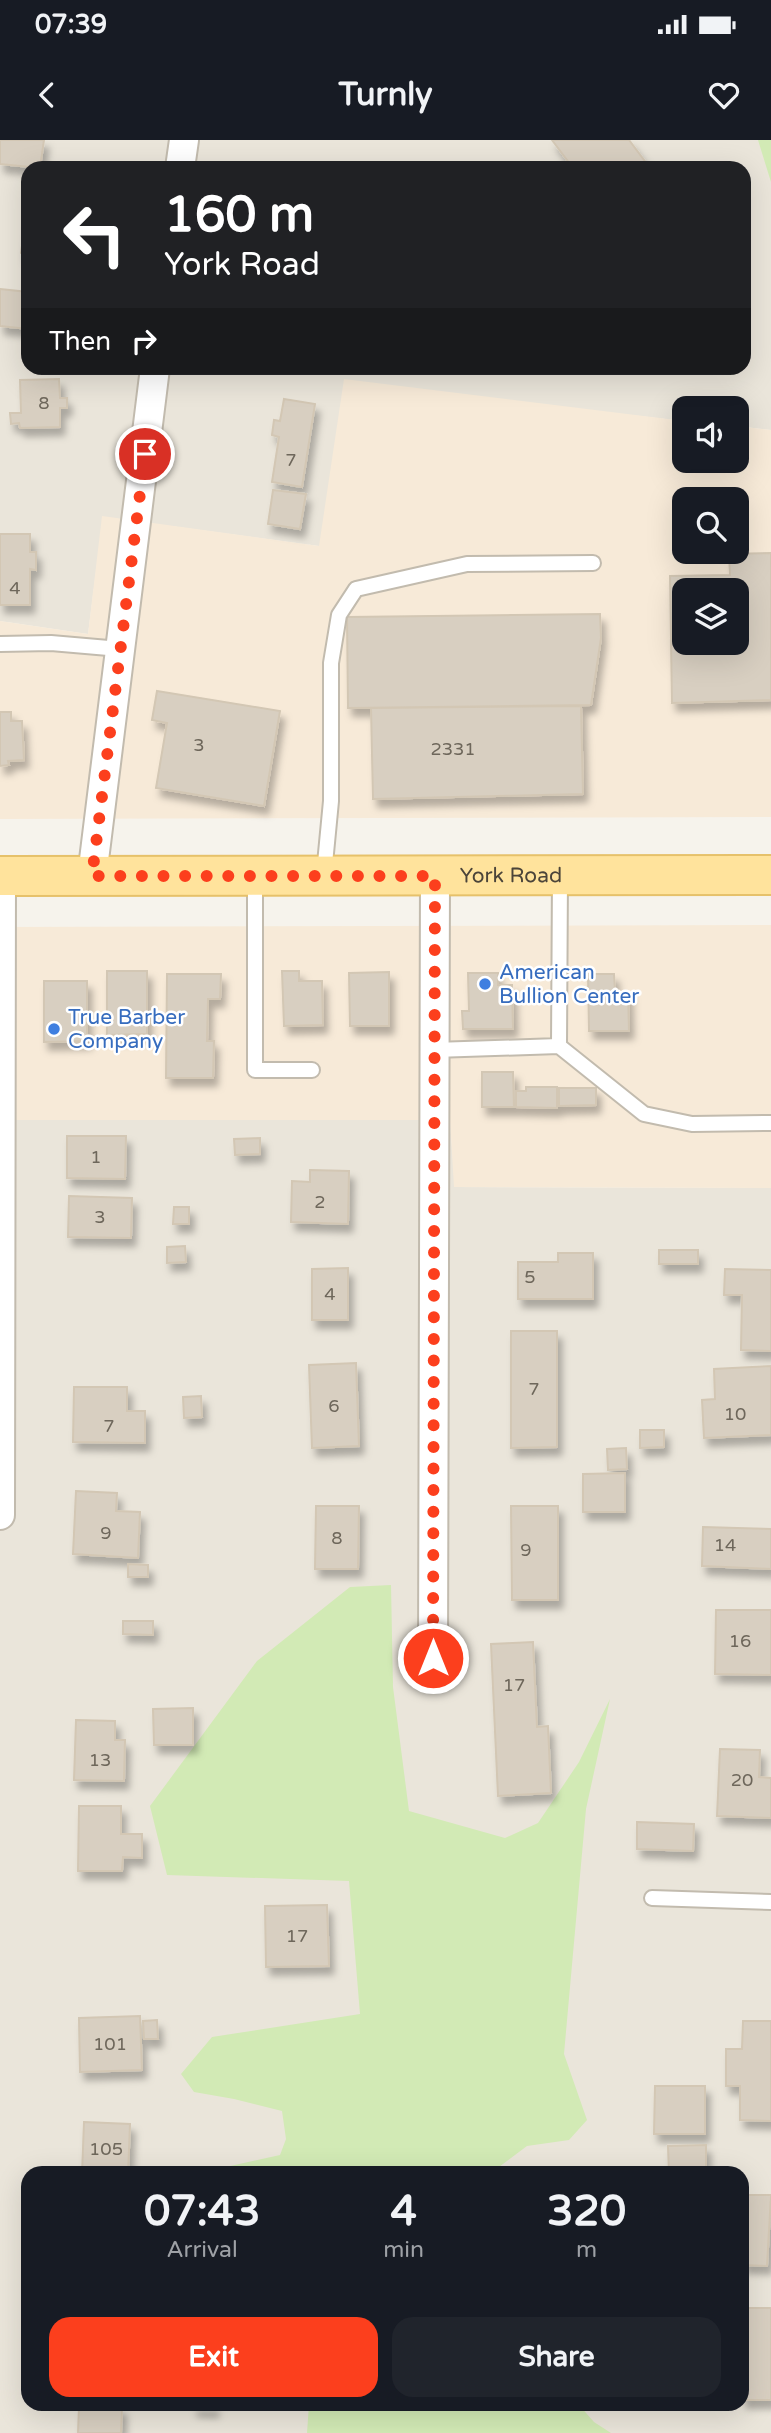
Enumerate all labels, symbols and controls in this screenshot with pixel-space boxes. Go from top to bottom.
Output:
text: 07:39 [35,9,107,40]
icon: back [28,76,66,114]
text: Turnly [339,76,432,114]
icon: heart [705,76,743,114]
text: 160 m [164,186,314,245]
icon: left [49,189,140,280]
text: York Road [164,246,320,284]
icon: right [125,322,163,360]
text: Then [49,326,111,357]
house number: 8 [38,392,50,414]
map controls [672,396,749,655]
button: sound [672,396,749,473]
pin [115,424,175,484]
icon: arrive [126,435,164,473]
house number: 7 [285,449,297,471]
button: search [672,487,749,564]
house number: 4 [9,577,21,599]
button: layers [672,578,749,655]
house number: 3 [193,734,205,756]
house number: 2331 [430,738,476,760]
street label: York Road [460,863,562,888]
place label: American Bullion Center [499,960,639,1009]
marker: American Bullion Center [477,976,493,992]
place label: True Barber Company [68,1005,185,1054]
marker: True Barber Company [46,1021,62,1037]
house number: 1 [90,1146,102,1168]
house number: 2 [314,1191,326,1213]
house number: 3 [94,1206,106,1228]
house number: 5 [524,1266,536,1288]
house number: 4 [324,1283,336,1305]
house number: 7 [528,1378,540,1400]
house number: 6 [328,1395,340,1417]
house number: 10 [724,1403,746,1425]
house number: 7 [103,1415,115,1437]
house number: 9 [100,1522,112,1544]
house number: 8 [331,1527,343,1549]
house number: 14 [714,1534,736,1556]
house number: 9 [520,1539,532,1561]
position arrow [396,1621,470,1695]
house number: 16 [729,1630,751,1652]
house number: 17 [503,1674,525,1696]
house number: 13 [89,1749,111,1771]
house number: 20 [731,1769,753,1791]
house number: 17 [286,1925,308,1947]
house number: 101 [93,2033,127,2055]
house number: 105 [89,2138,123,2160]
text: 07:43 [144,2186,260,2237]
text: 4 [390,2186,417,2237]
text: 320 [547,2186,626,2237]
text: Arrival [167,2236,238,2264]
text: min [383,2236,424,2264]
text: m [576,2236,597,2264]
button: Exit [49,2317,378,2397]
button: Share [392,2317,721,2397]

